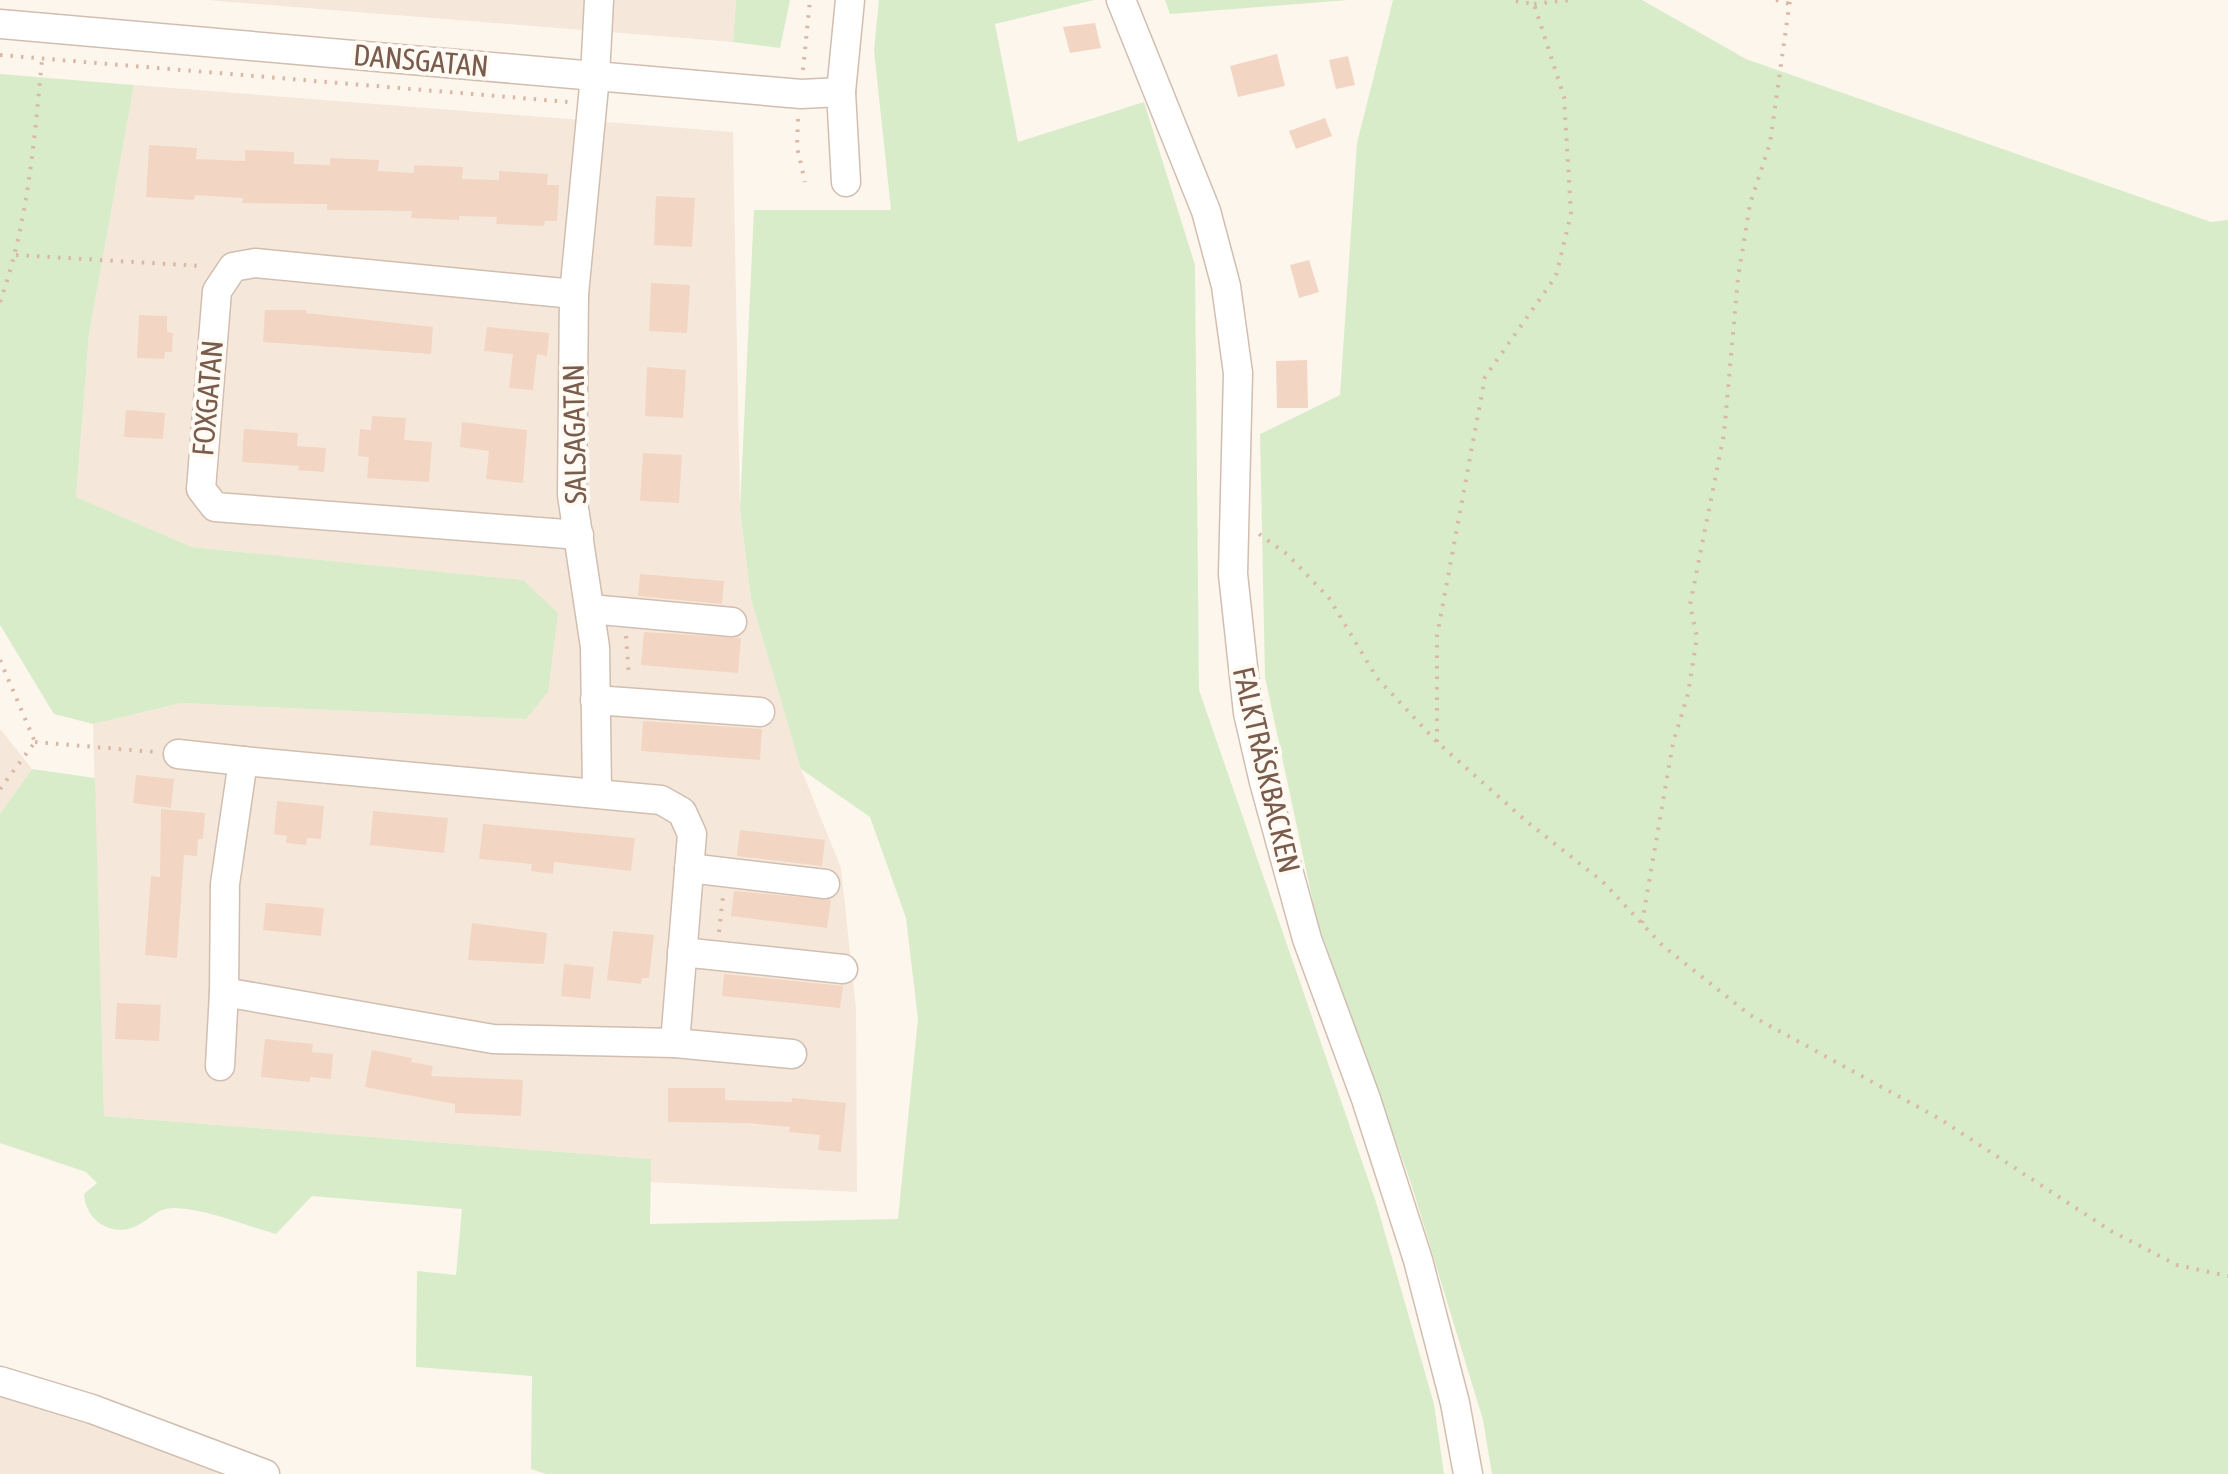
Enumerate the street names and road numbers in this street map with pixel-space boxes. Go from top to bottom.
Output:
street label: DANSGATAN [352,37,490,83]
street label: FOXGATAN [185,339,229,457]
street label: SALSAGATAN [556,364,592,504]
street label: FALKTRÄSKBACKEN [1227,664,1307,876]

